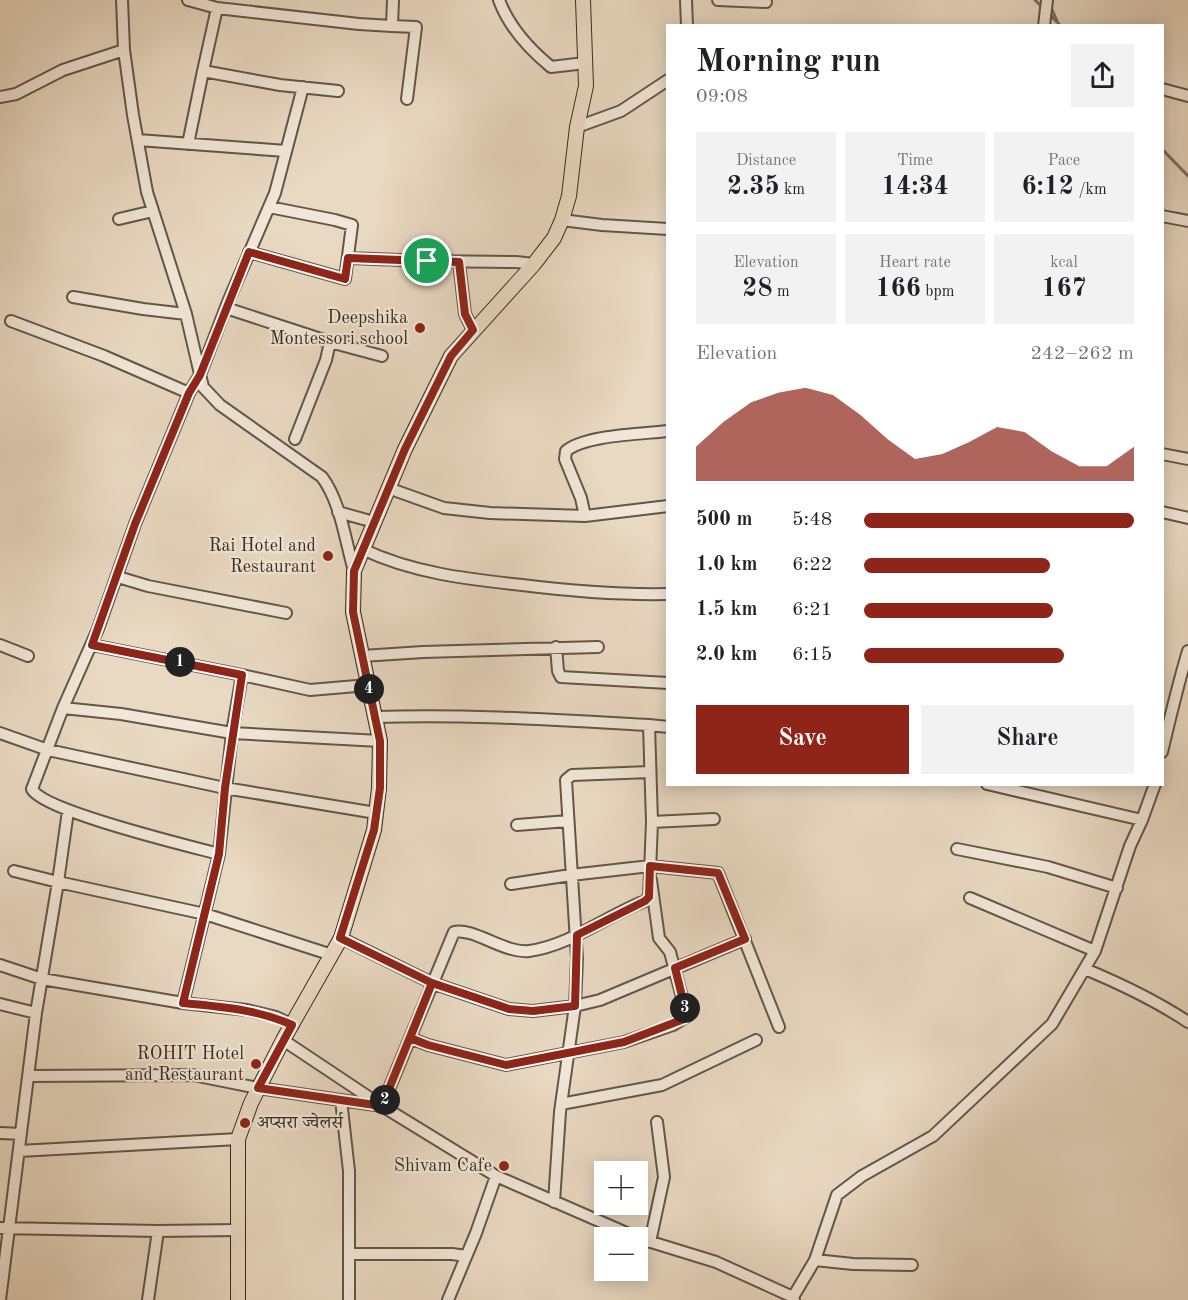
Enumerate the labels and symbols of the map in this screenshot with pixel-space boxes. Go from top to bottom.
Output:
pin [401,235,452,286]
place label: Deepshika Montessori school [270,309,408,348]
marker: Deepshika Montessori school [413,321,427,335]
place label: Rai Hotel and Restaurant [209,537,316,576]
marker: Rai Hotel and Restaurant [321,549,335,563]
pin: 1 [165,647,195,677]
pin: 4 [354,674,384,704]
pin: 3 [670,993,700,1023]
place label: ROHIT Hotel and Restaurant [125,1045,244,1084]
marker: ROHIT Hotel and Restaurant [249,1057,263,1071]
pin: 2 [370,1085,400,1115]
place label: अप्सरा ज्वेलर्स [257,1112,344,1132]
marker: अप्सरा ज्वेलर्स [238,1116,252,1130]
place label: Shivam Cafe [394,1157,492,1175]
marker: Shivam Cafe [497,1159,511,1173]

